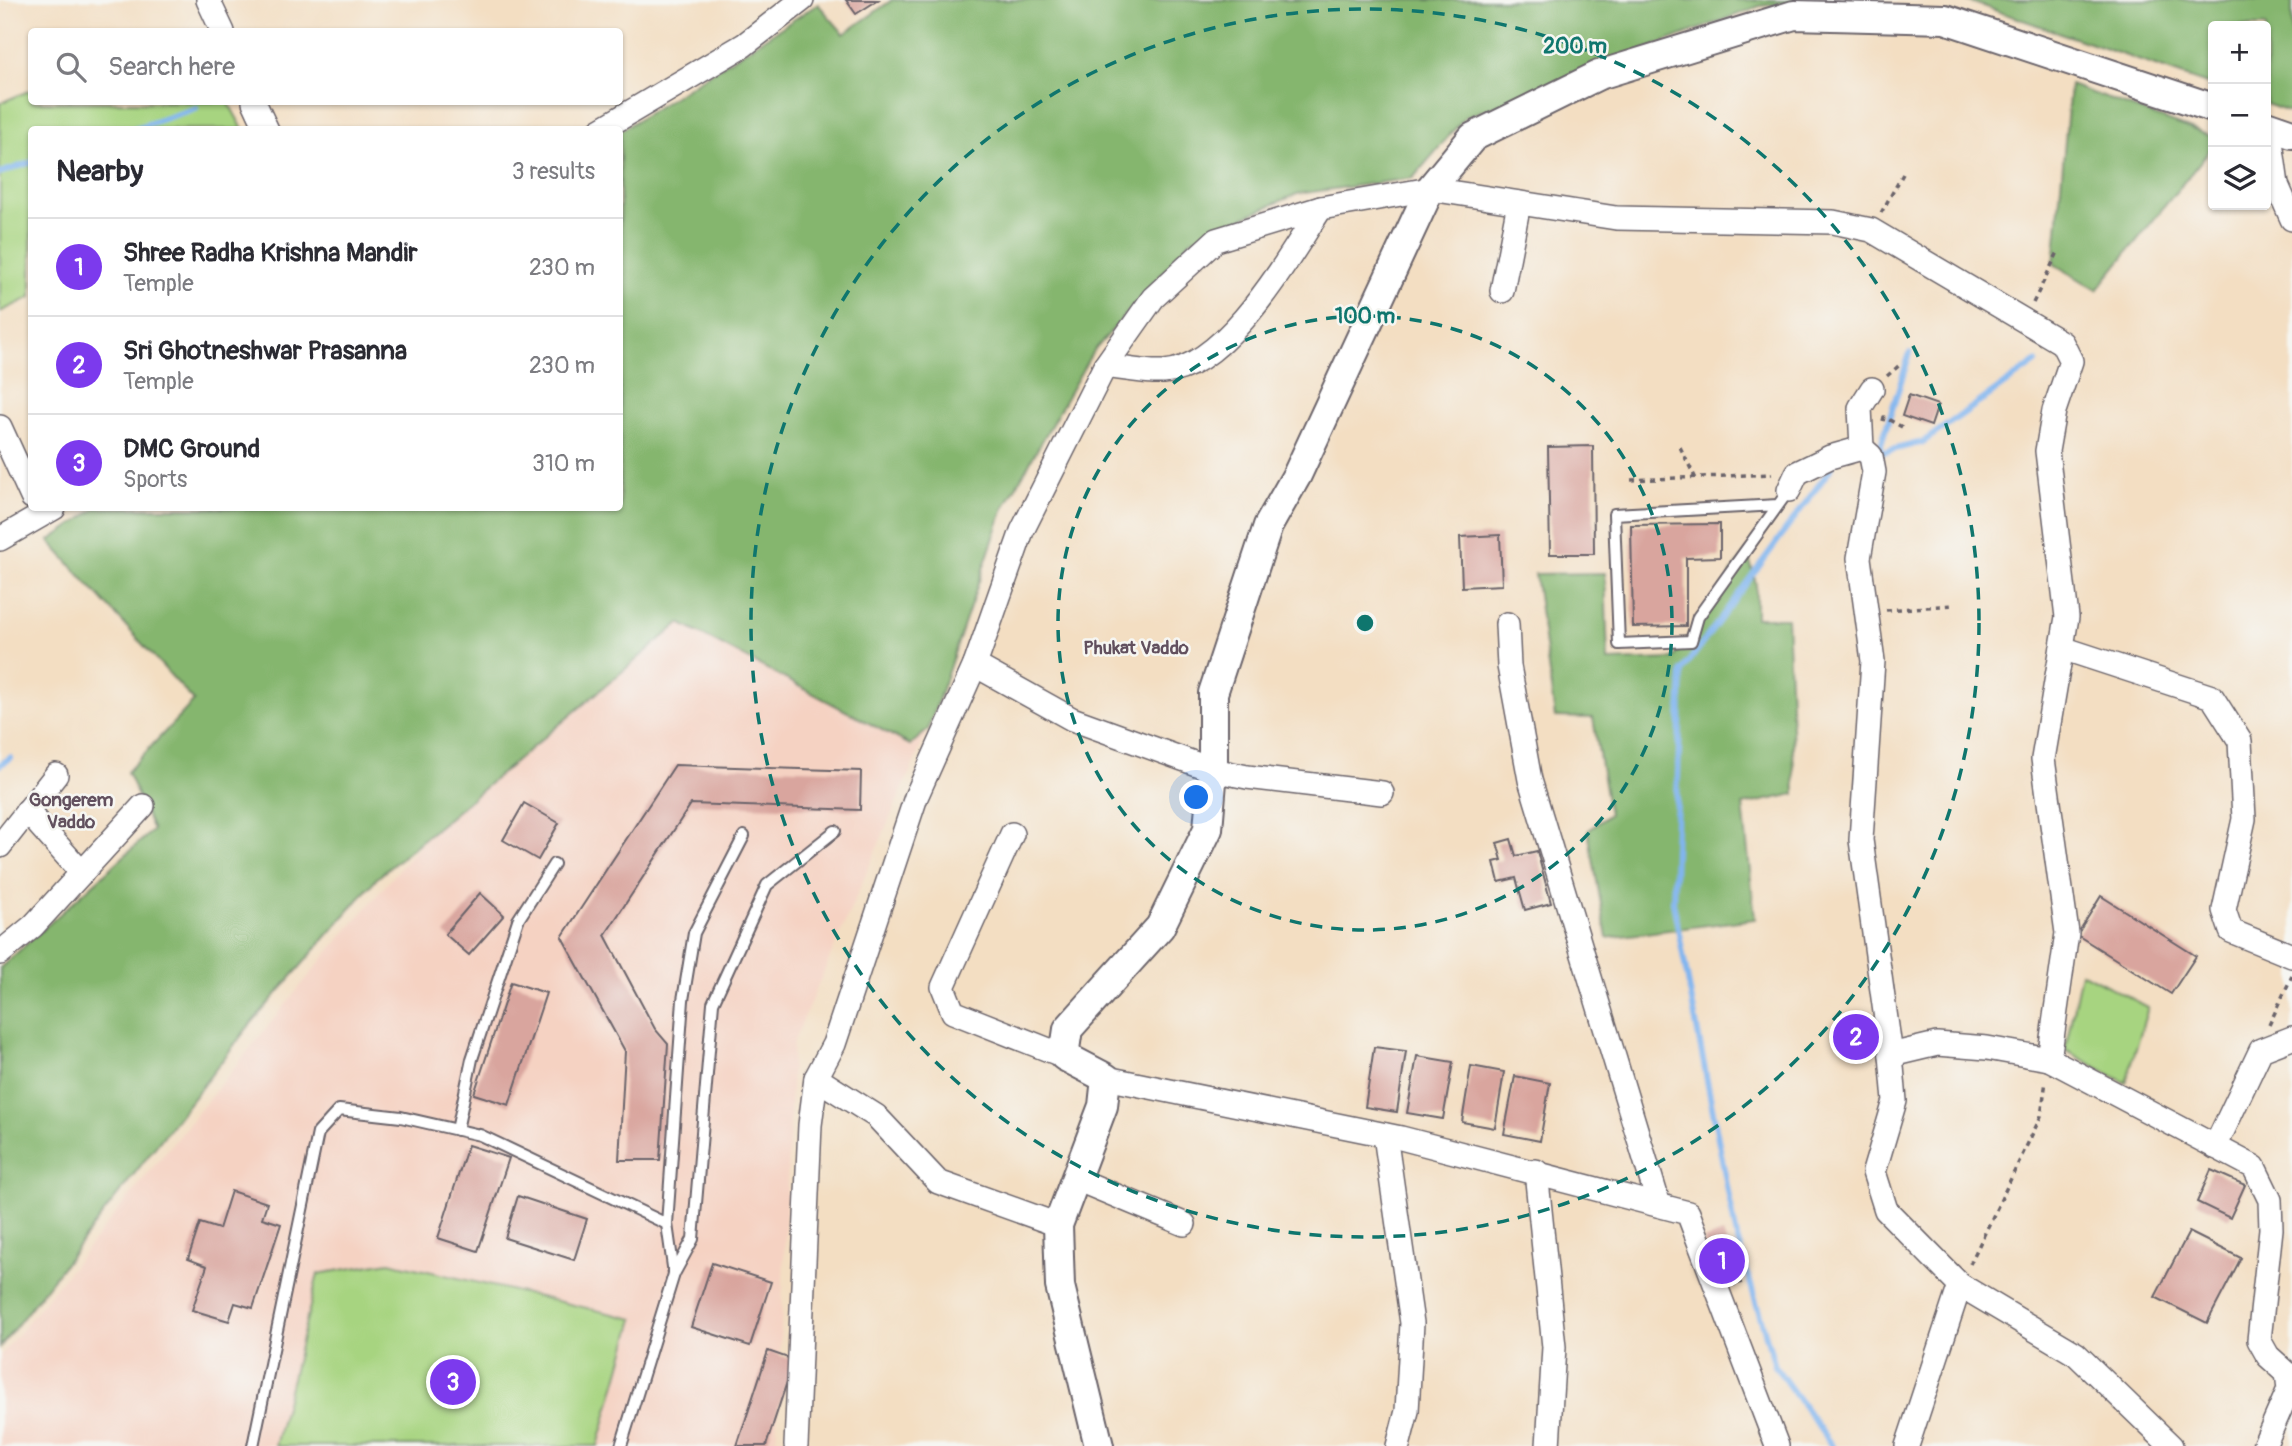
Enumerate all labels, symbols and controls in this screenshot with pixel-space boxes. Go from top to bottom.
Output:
map controls [2208,21,2271,210]
button: + [2208,21,2271,84]
search box [28,28,623,105]
text: 200 m [1543,33,1607,60]
icon: search [52,48,90,86]
text: Search here [108,51,235,83]
button: − [2208,84,2271,147]
button: layers [2208,147,2271,210]
text: Nearby [56,153,143,190]
text: 3 results [512,157,595,186]
text: Shree Radha Krishna Mandir [123,237,417,269]
text: 1 [75,253,84,282]
text: 230 m [529,253,595,282]
text: Temple [123,269,194,298]
text: 100 m [1335,303,1395,330]
text: Sri Ghotneshwar Prasanna [123,335,407,367]
text: 2 [73,351,85,380]
text: 230 m [529,351,595,380]
text: Temple [123,367,194,396]
text: DMC Ground [123,433,260,465]
text: 3 [73,449,85,478]
text: 310 m [532,449,595,478]
text: Sports [123,465,187,494]
centre of rings [1353,611,1377,635]
district label: Phukat Vaddo [1083,636,1190,660]
your location [1179,780,1213,814]
district label: Gongerem Vaddo [29,788,113,834]
pin: 2 [1833,1011,1879,1063]
pin: 1 [1699,1235,1745,1287]
pin: 3 [430,1356,476,1408]

